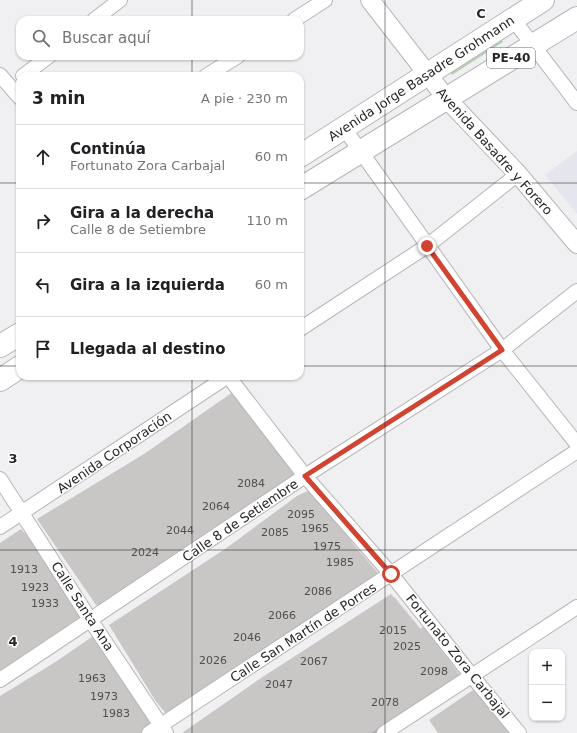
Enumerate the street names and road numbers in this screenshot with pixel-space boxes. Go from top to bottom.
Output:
street label: Avenida Jorge Basadre Grohmann [325,13,517,144]
road number: PE-40 [487,48,535,68]
street label: Avenida Basadre y Forero [434,85,556,218]
street label: Avenida Corporación [54,408,174,496]
street label: Calle 8 de Setiembre [180,476,301,565]
street label: Calle Santa Ana [48,559,117,654]
street label: Calle San Martín de Porres [227,579,379,685]
street label: Fortunato Zora Carbajal [403,591,512,721]

